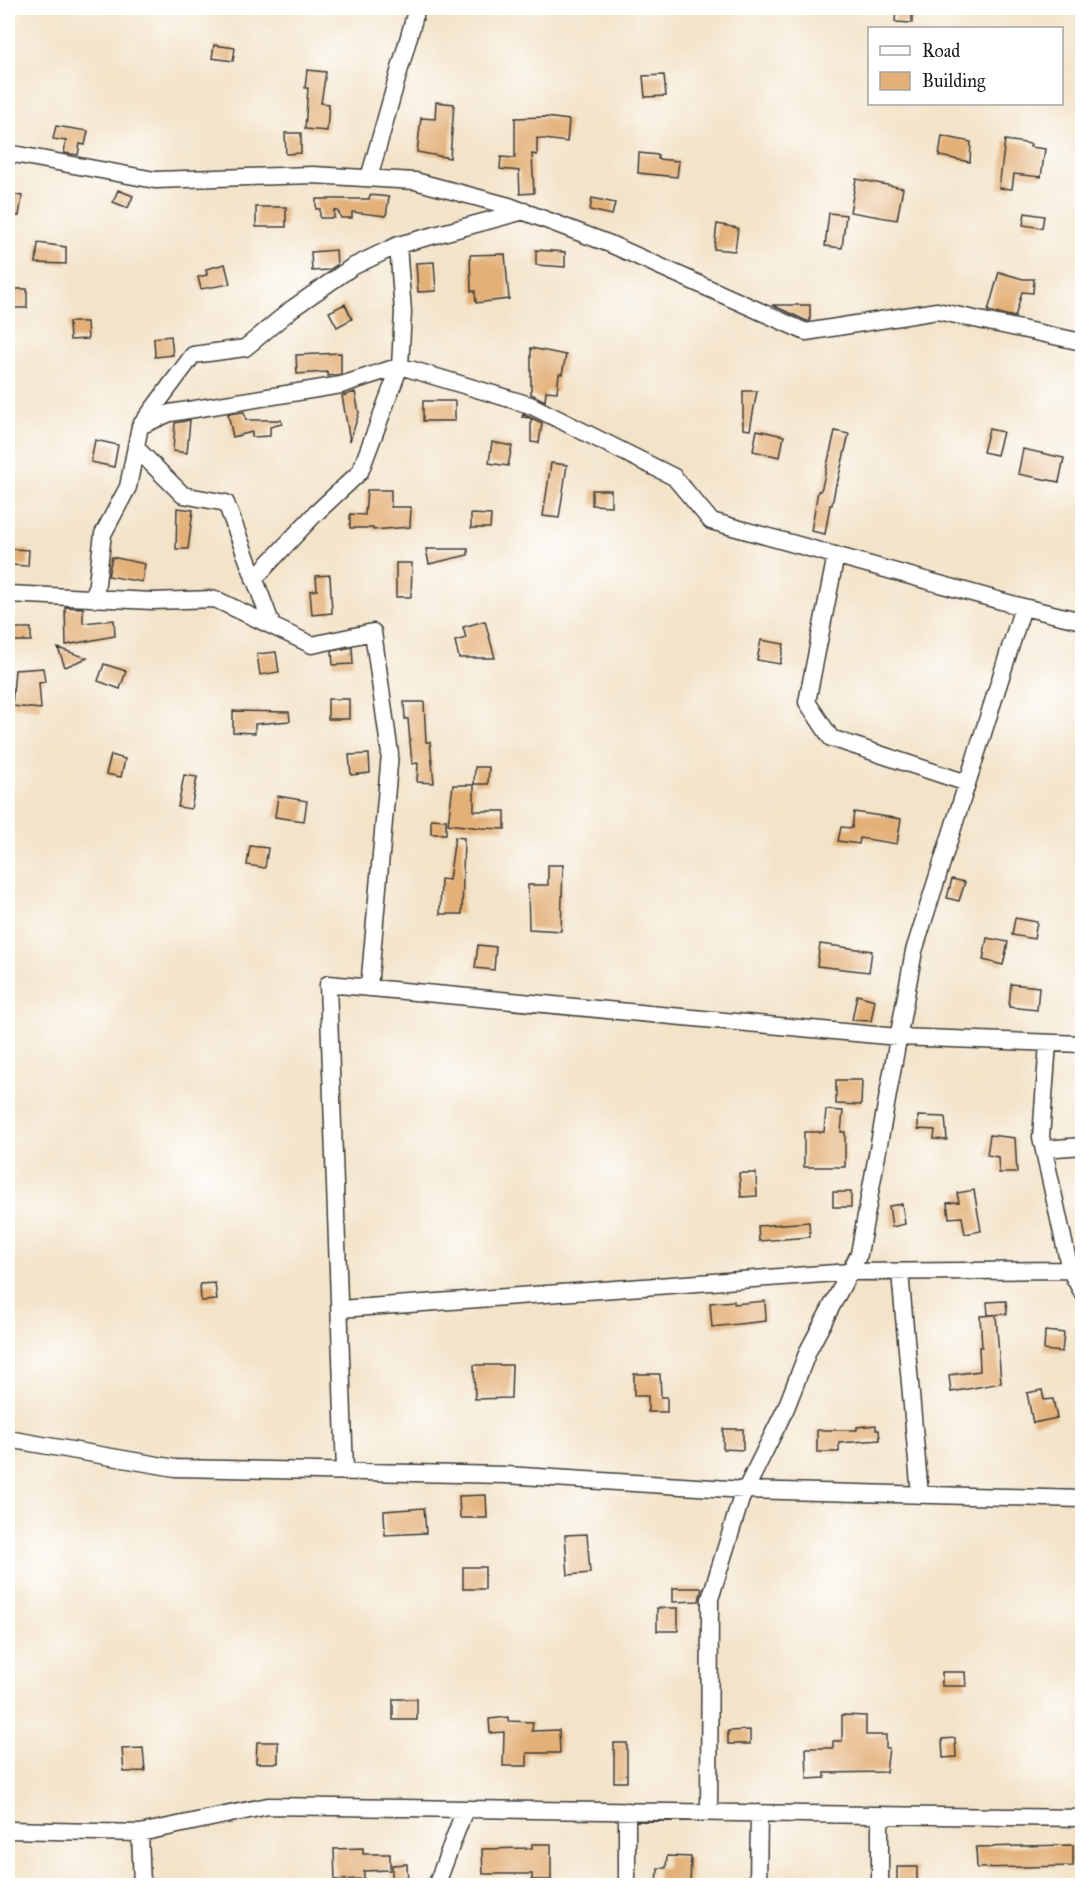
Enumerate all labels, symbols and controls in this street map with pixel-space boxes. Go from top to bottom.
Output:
legend [868,27,1063,105]
text: Road [922,40,960,62]
text: Building [922,70,986,93]

